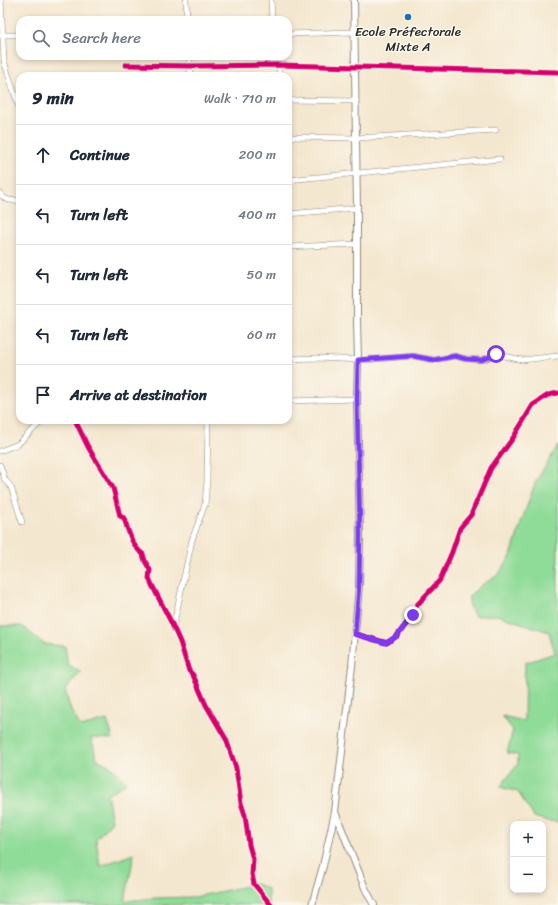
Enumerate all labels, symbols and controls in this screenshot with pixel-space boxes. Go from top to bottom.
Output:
marker: Ecole Préfectorale Mixte A [403,12,413,22]
search box [16,16,292,60]
place label: Ecole Préfectorale Mixte A [355,20,461,58]
text: Search here [62,25,141,51]
icon: search [30,27,52,49]
text: 9 min [32,83,74,113]
text: Walk · 710 m [204,87,276,110]
text: Continue [70,142,130,168]
text: 200 m [239,143,276,166]
icon: ahead [32,144,54,166]
text: Turn left [70,202,128,228]
text: 400 m [238,203,276,226]
icon: left [32,204,54,226]
text: Turn left [70,262,128,288]
text: 50 m [246,263,276,286]
icon: left [32,264,54,286]
text: Turn left [70,322,128,348]
text: 60 m [247,323,276,346]
icon: left [32,324,54,346]
route start [487,345,505,363]
text: Arrive at destination [70,382,207,408]
icon: arrive [32,384,54,406]
route end [404,606,422,624]
map controls [510,821,546,893]
button: + [510,821,546,857]
button: − [510,857,546,893]

